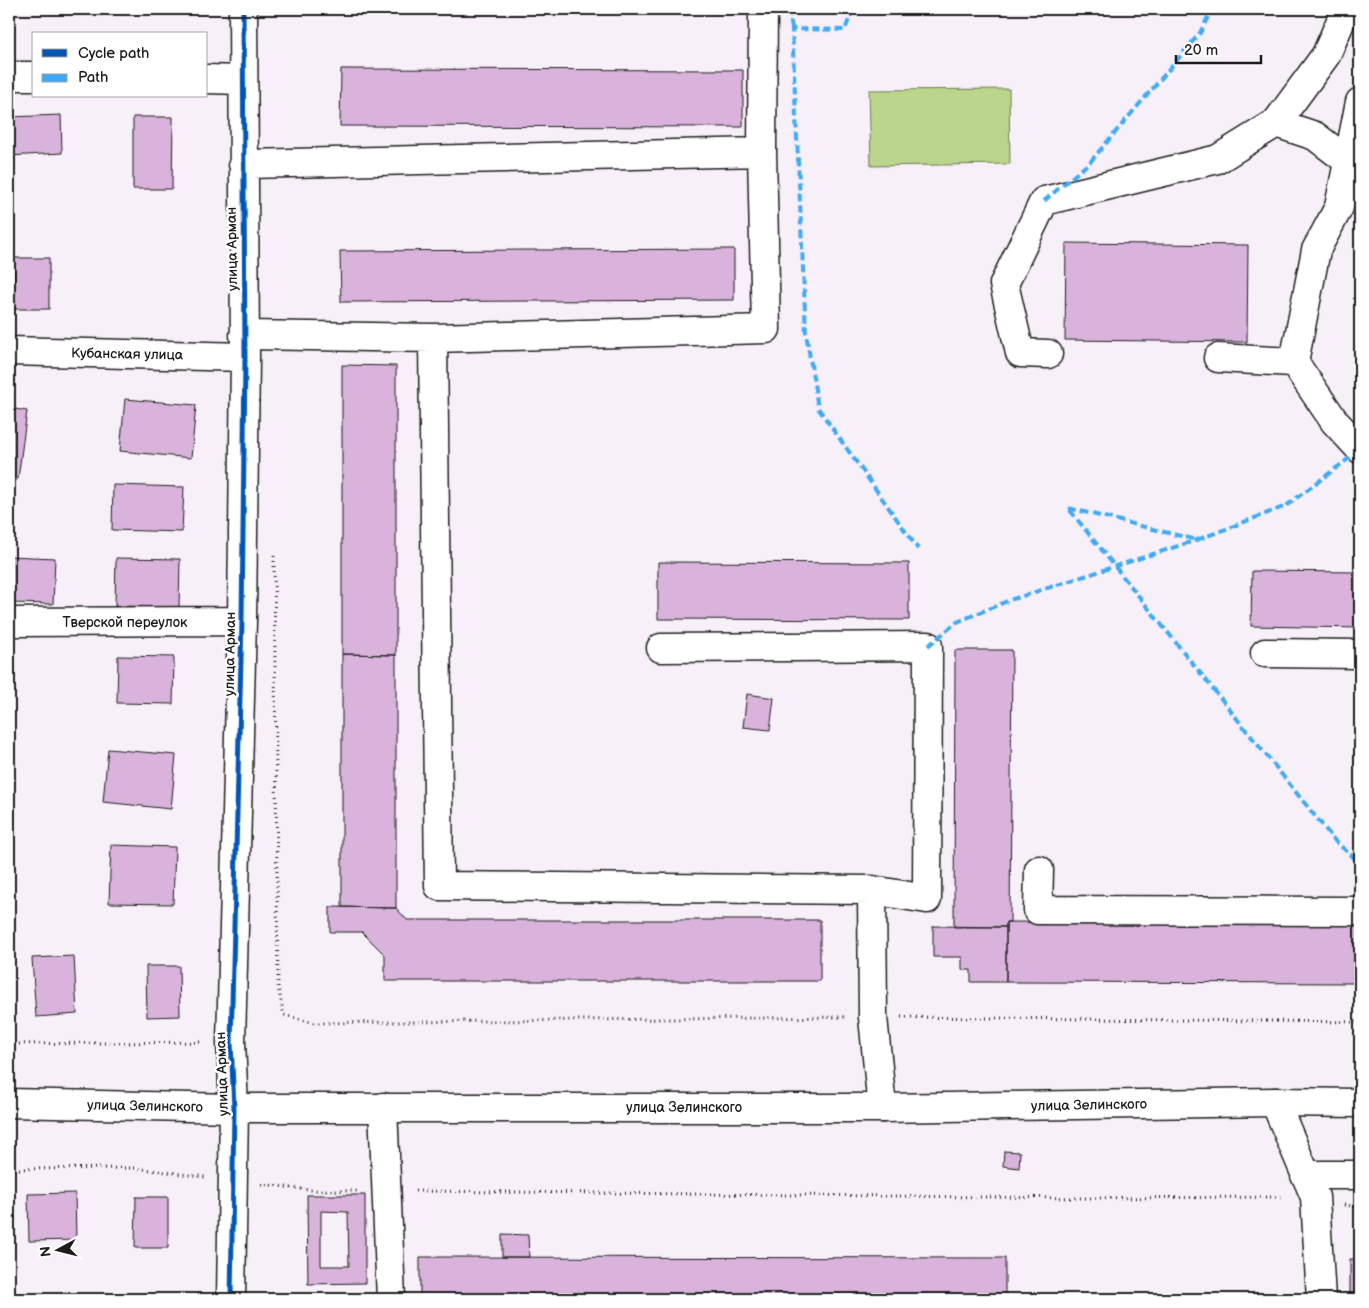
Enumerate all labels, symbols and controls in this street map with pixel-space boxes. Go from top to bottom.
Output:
legend [32,32,208,98]
scale bar [1176,32,1262,64]
text: 20 m [1184,41,1218,60]
text: Cycle path [78,44,149,63]
text: Path [78,68,108,87]
street label: улица Арман [223,207,241,291]
street label: Кубанская улица [71,345,184,363]
street label: улица Арман [221,612,239,696]
street label: Тверской переулок [62,614,188,631]
street label: улица Арман [212,1032,232,1116]
street label: улица Зелинского [1031,1095,1147,1115]
street label: улица Зелинского [87,1096,203,1116]
street label: улица Зелинского [626,1099,742,1116]
north arrow [32,1226,82,1276]
text: N [37,1245,55,1258]

